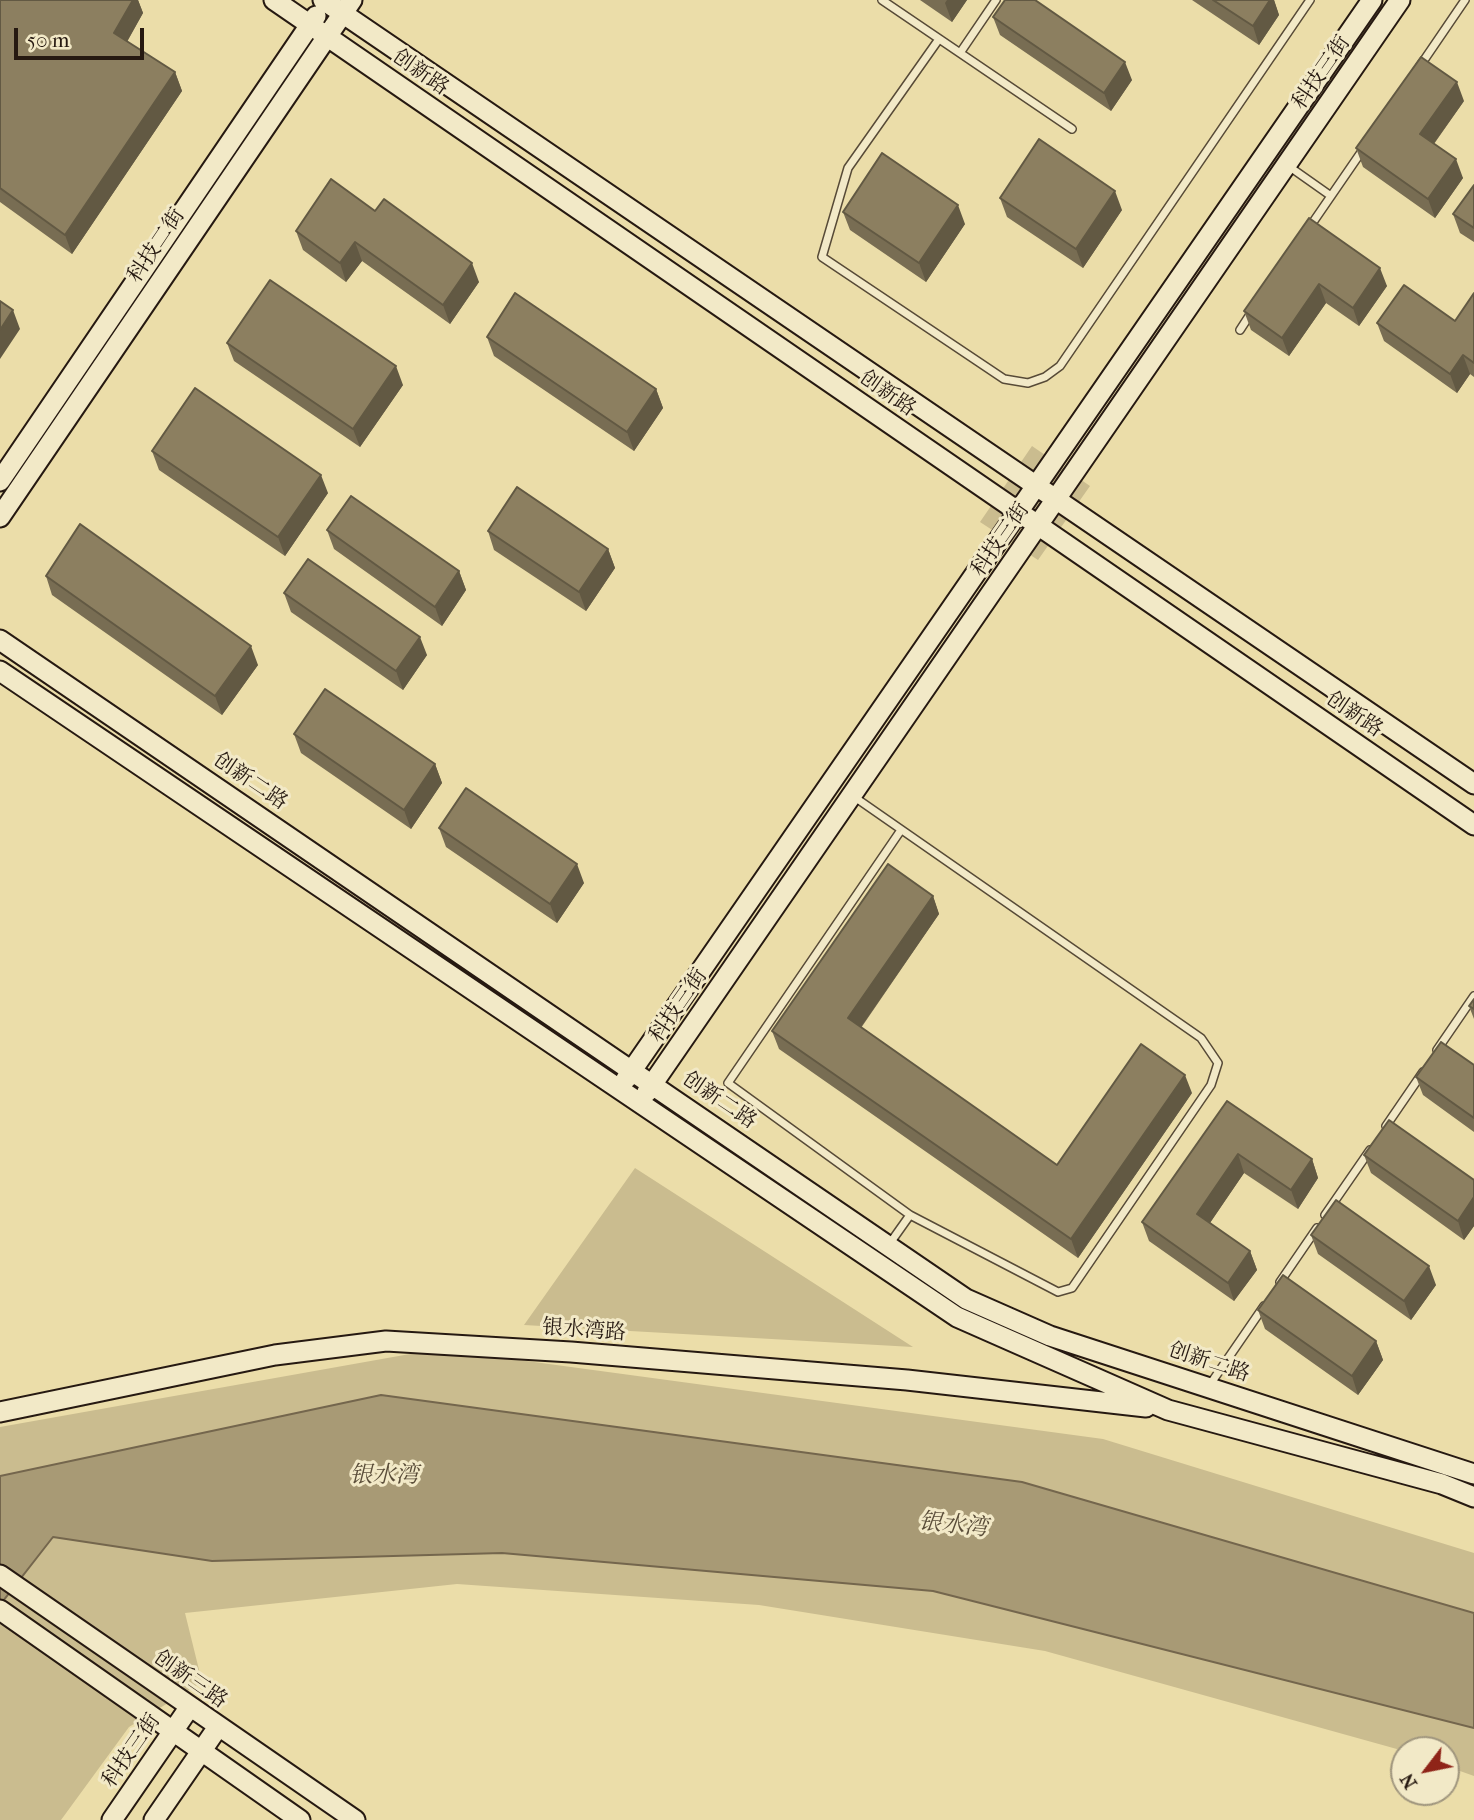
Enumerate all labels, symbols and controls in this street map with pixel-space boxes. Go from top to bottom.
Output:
scale bar [18,14,147,58]
text: 50 m [27,28,70,52]
street label: 科技三街 [1288,31,1356,115]
street label: 创新路 [387,45,453,101]
street label: 科技二街 [123,204,191,288]
street label: 创新路 [854,366,920,422]
street label: 科技三街 [967,498,1035,582]
street label: 创新路 [1321,687,1387,743]
street label: 创新二路 [208,748,292,816]
street label: 科技三街 [645,964,713,1048]
street label: 创新二路 [677,1067,761,1135]
street label: 银水湾路 [541,1316,627,1346]
street label: 创新二路 [1165,1338,1253,1388]
water label: 银水湾 [350,1462,418,1490]
water label: 银水湾 [917,1509,989,1543]
street label: 创新三路 [148,1646,232,1714]
street label: 科技三街 [98,1709,166,1793]
north arrow [1390,1736,1460,1806]
text: N [1396,1769,1422,1793]

